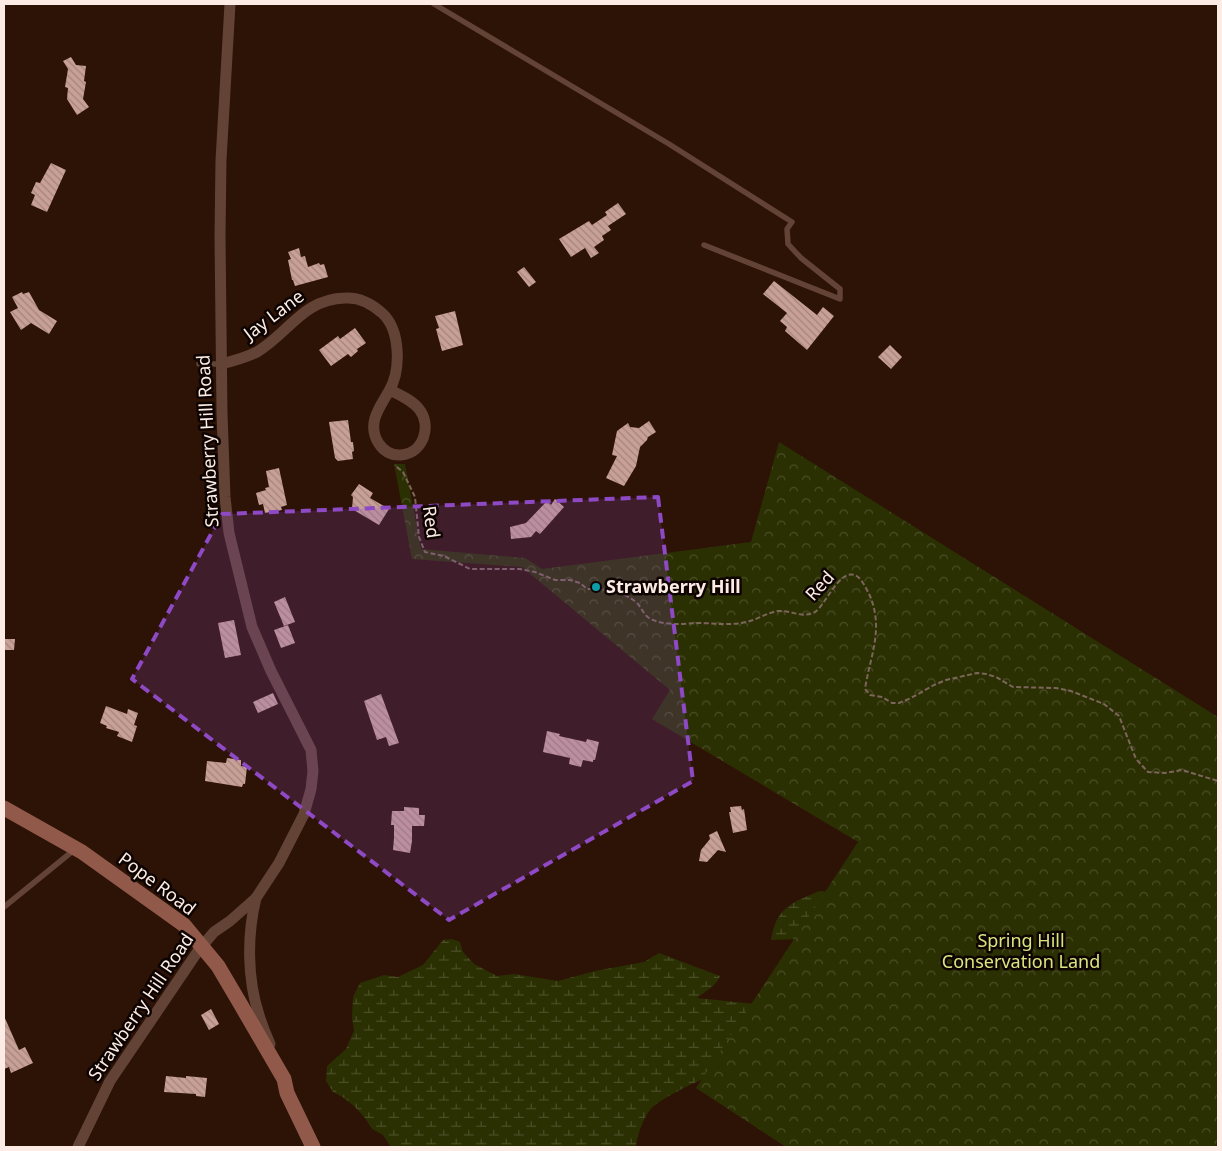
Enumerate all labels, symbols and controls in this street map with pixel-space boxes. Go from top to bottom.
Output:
street label: Jay Lane [237,284,308,346]
street label: Strawberry Hill Road [190,354,224,528]
street label: Red [418,504,446,540]
street label: Red [799,565,839,605]
place label: Strawberry Hill [606,574,741,598]
marker: Strawberry Hill [590,581,602,593]
street label: Pope Road [114,846,201,920]
street label: Strawberry Hill Road [82,928,198,1085]
park label: Spring Hill Conservation Land [942,928,1100,973]

